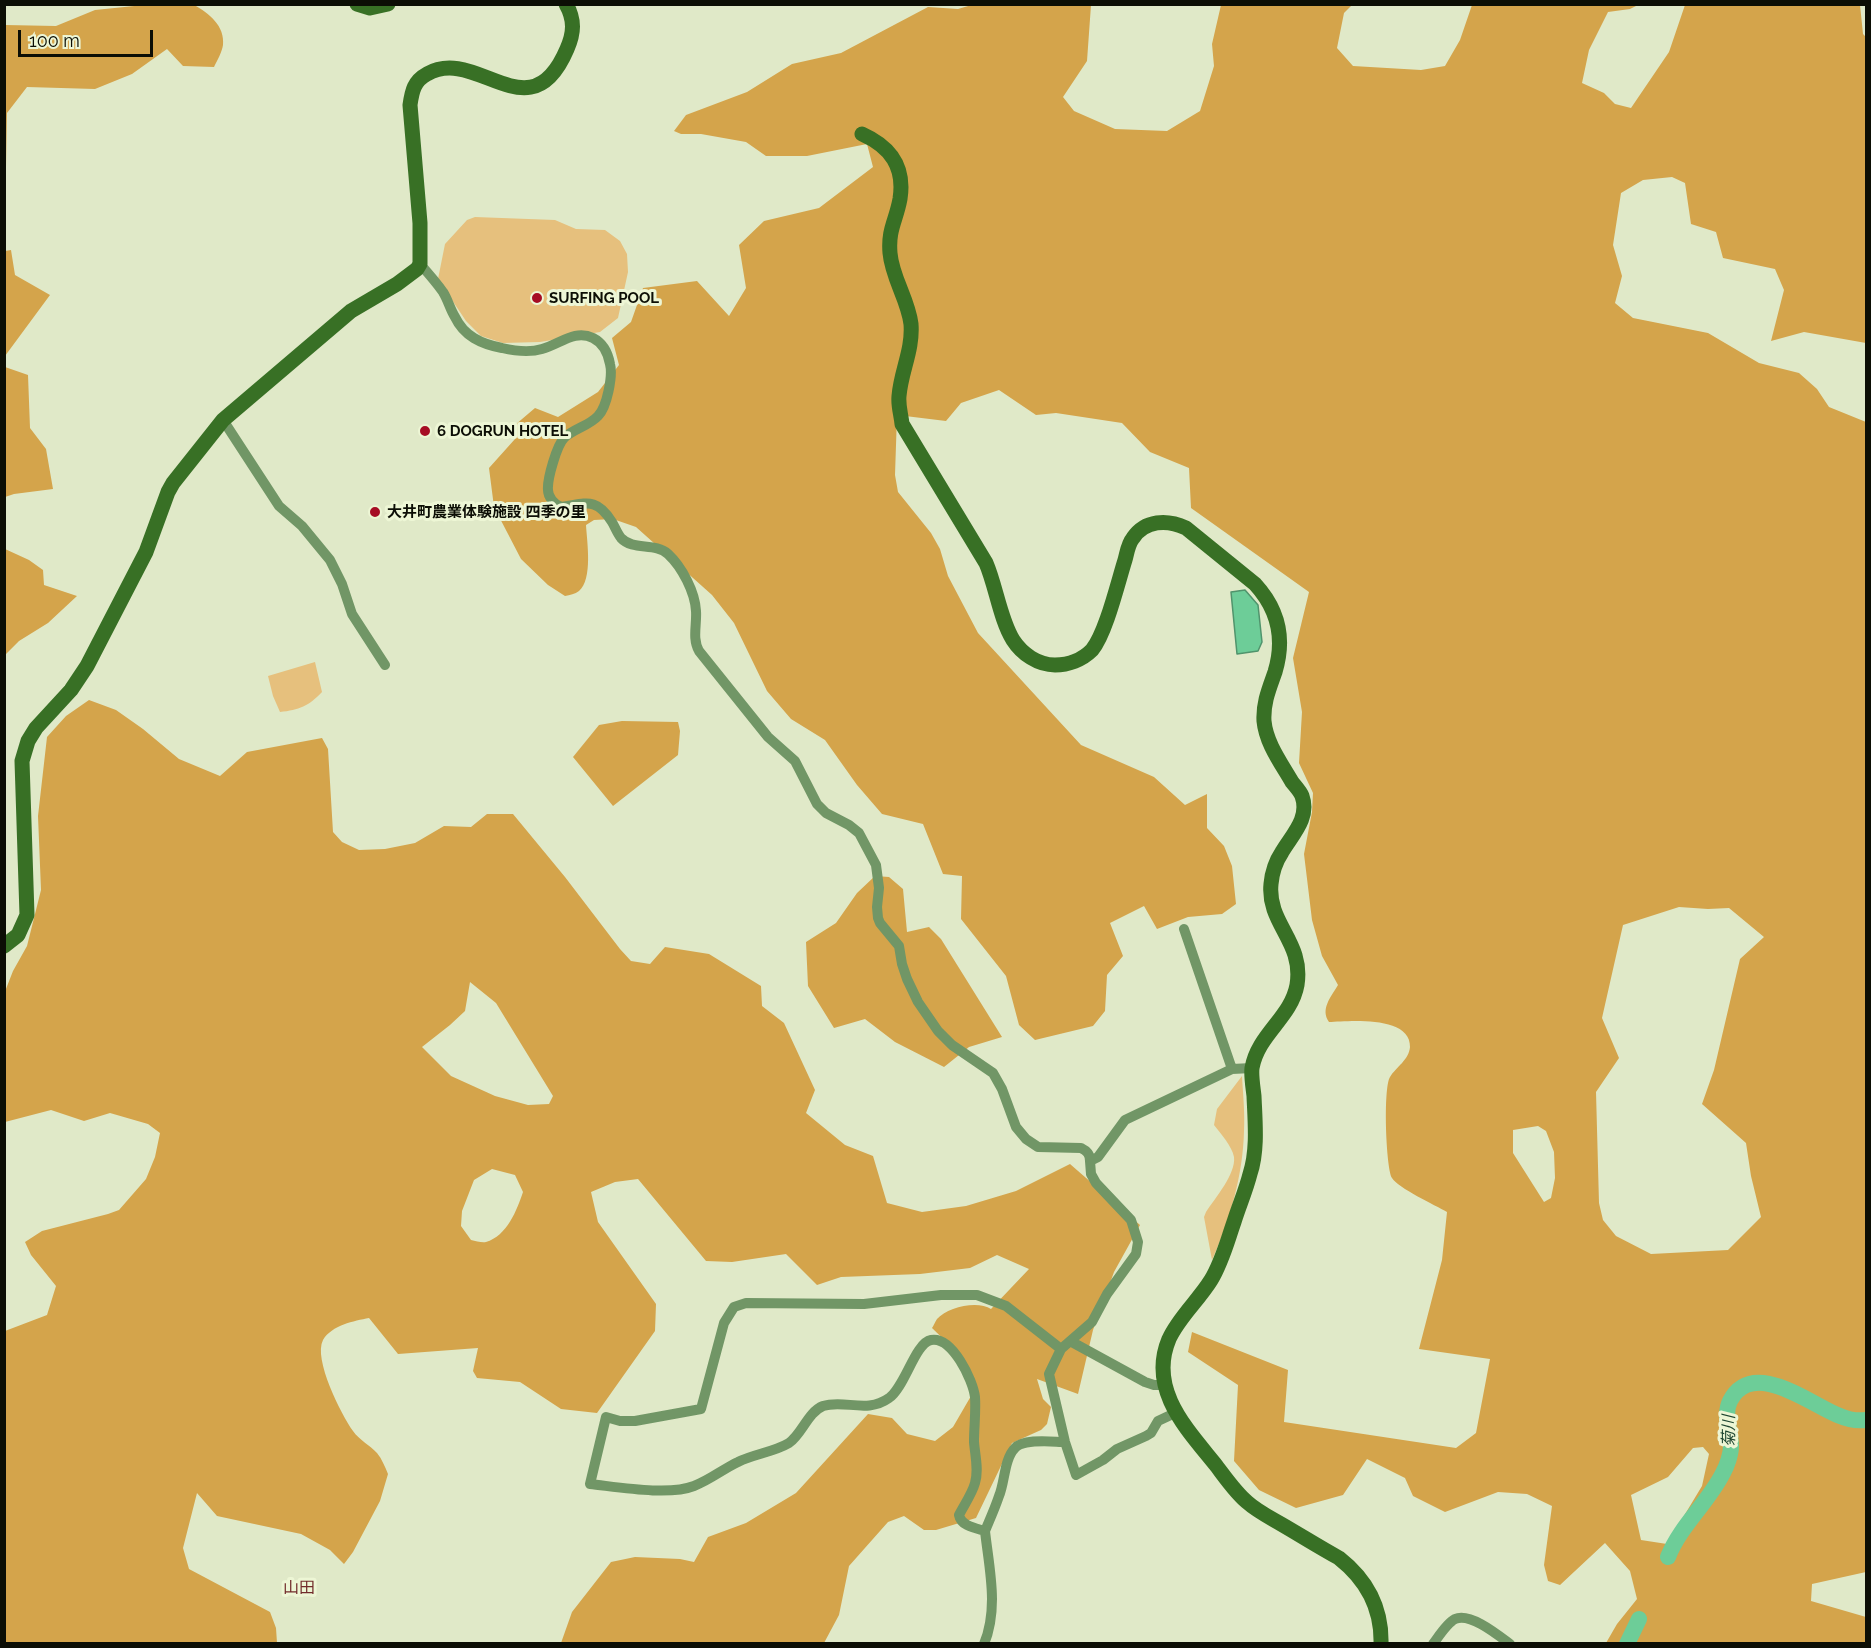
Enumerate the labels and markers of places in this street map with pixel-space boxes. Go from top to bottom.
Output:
place label: SURFING POOL [549,289,659,307]
marker: SURFING POOL [530,291,544,305]
place label: 6 DOGRUN HOTEL [437,422,568,440]
marker: 6 DOGRUN HOTEL [418,424,432,438]
place label: 大井町農業体験施設 四季の里 [387,503,586,521]
marker: 大井町農業体験施設 四季の里 [368,505,382,519]

